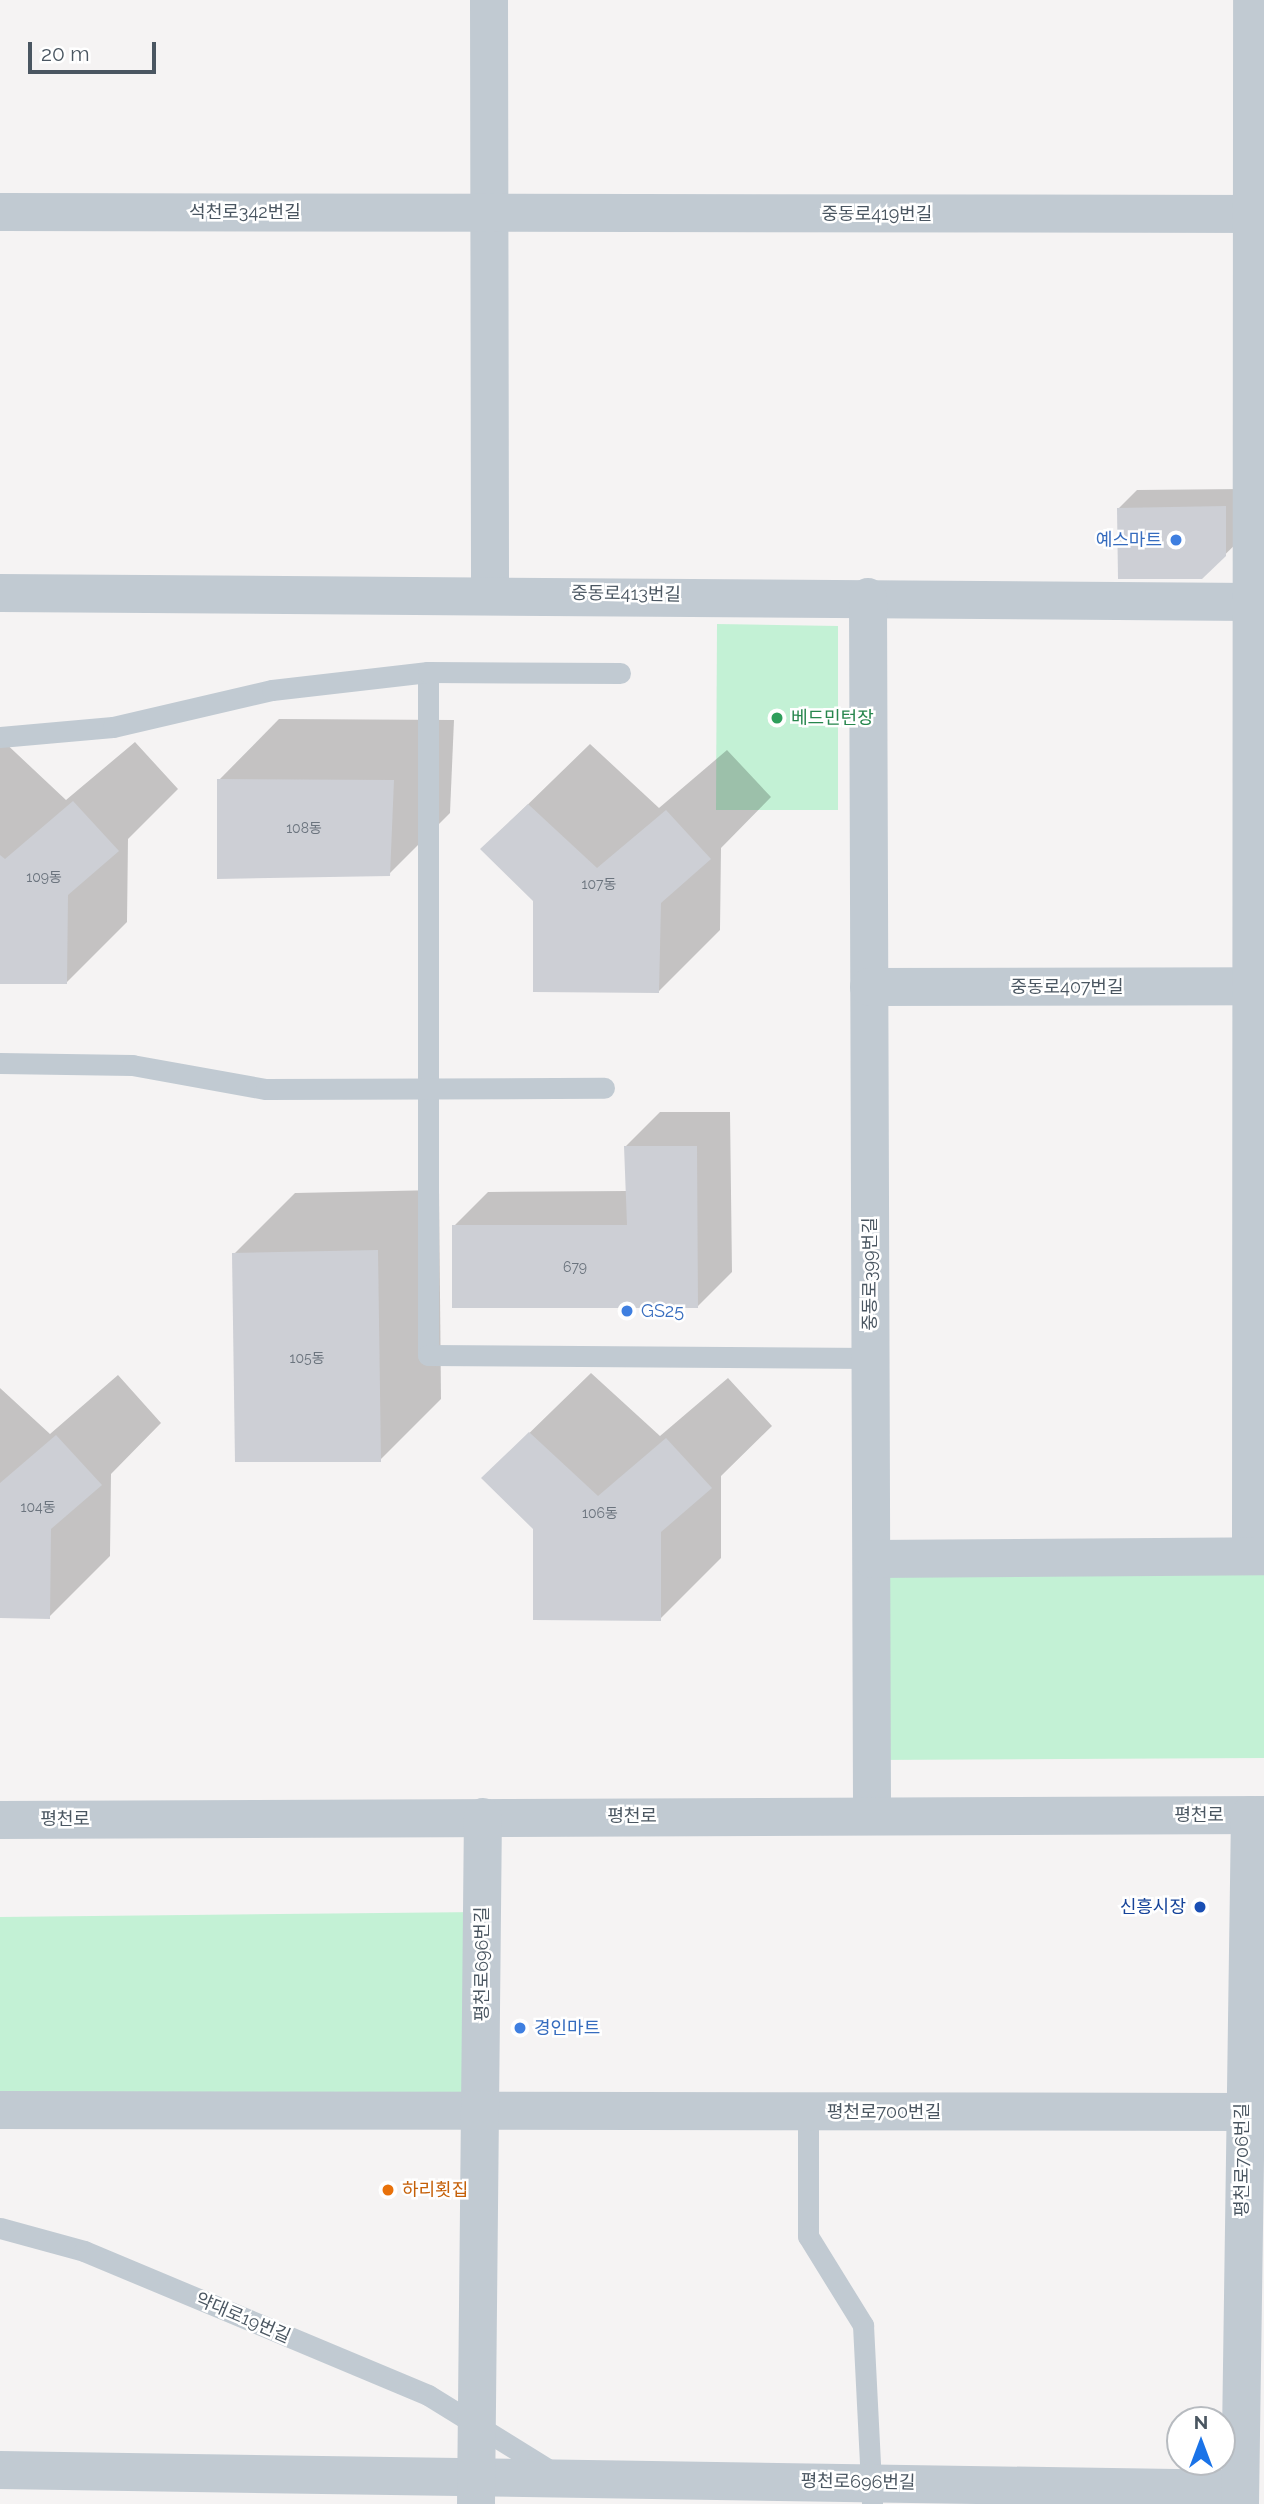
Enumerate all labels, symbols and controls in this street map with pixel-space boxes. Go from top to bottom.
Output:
scale bar [32,28,159,72]
text: 20 m [41,41,89,66]
street label: 석천로342번길 [189,201,301,223]
street label: 중동로419번길 [822,203,932,225]
place label: 예스마트 [1096,529,1162,551]
marker: 예스마트 [1168,532,1184,548]
street label: 중동로413번길 [571,582,681,606]
place label: 베드민턴장 [791,707,874,729]
marker: 베드민턴장 [769,710,785,726]
house number: 108동 [286,820,322,836]
house number: 109동 [26,869,62,885]
house number: 107동 [582,876,616,892]
street label: 중동로407번길 [1010,976,1124,998]
street label: 중동로399번길 [859,1217,881,1331]
house number: 679 [563,1259,587,1275]
place label: GS25 [641,1300,684,1322]
marker: GS25 [619,1303,635,1319]
house number: 105동 [289,1350,325,1366]
house number: 104동 [20,1499,56,1515]
house number: 106동 [582,1505,618,1521]
street label: 평천로 [1174,1804,1224,1826]
street label: 평천로 [607,1805,657,1827]
street label: 평천로 [40,1808,90,1830]
place label: 신흥시장 [1120,1896,1186,1918]
marker: 신흥시장 [1192,1899,1208,1915]
street label: 평천로696번길 [471,1906,493,2022]
place label: 경인마트 [534,2017,600,2039]
marker: 경인마트 [512,2020,528,2036]
street label: 평천로700번길 [827,2101,941,2123]
street label: 평천로706번길 [1231,2103,1253,2217]
place label: 하리횟집 [402,2179,468,2201]
marker: 하리횟집 [380,2182,396,2198]
street label: 약대로19번길 [192,2288,294,2348]
north arrow [1166,2406,1236,2476]
text: N [1194,2411,1208,2433]
street label: 평천로696번길 [800,2470,916,2494]

